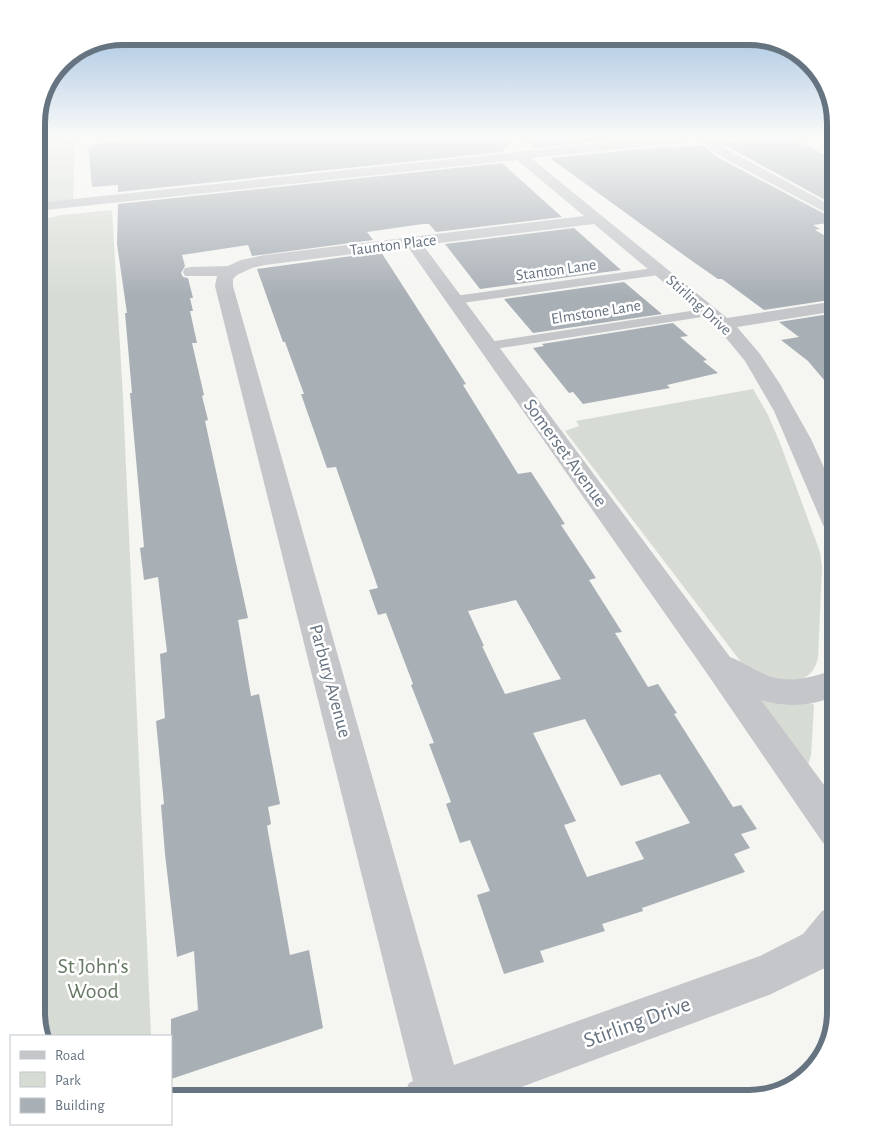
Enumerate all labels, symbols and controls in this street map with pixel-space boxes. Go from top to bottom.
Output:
street label: Taunton Place [349,232,437,258]
street label: Stanton Lane [515,256,597,284]
street label: Stirling Drive [663,272,735,338]
street label: Elmstone Lane [550,297,642,327]
street label: Somerset Avenue [520,396,610,510]
street label: Parbury Avenue [306,622,354,740]
park label: St John's Wood [57,955,129,1002]
street label: Stirling Drive [581,992,693,1052]
legend [10,1035,172,1125]
text: Road [55,1048,85,1063]
text: Park [55,1073,81,1088]
text: Building [55,1098,105,1113]

